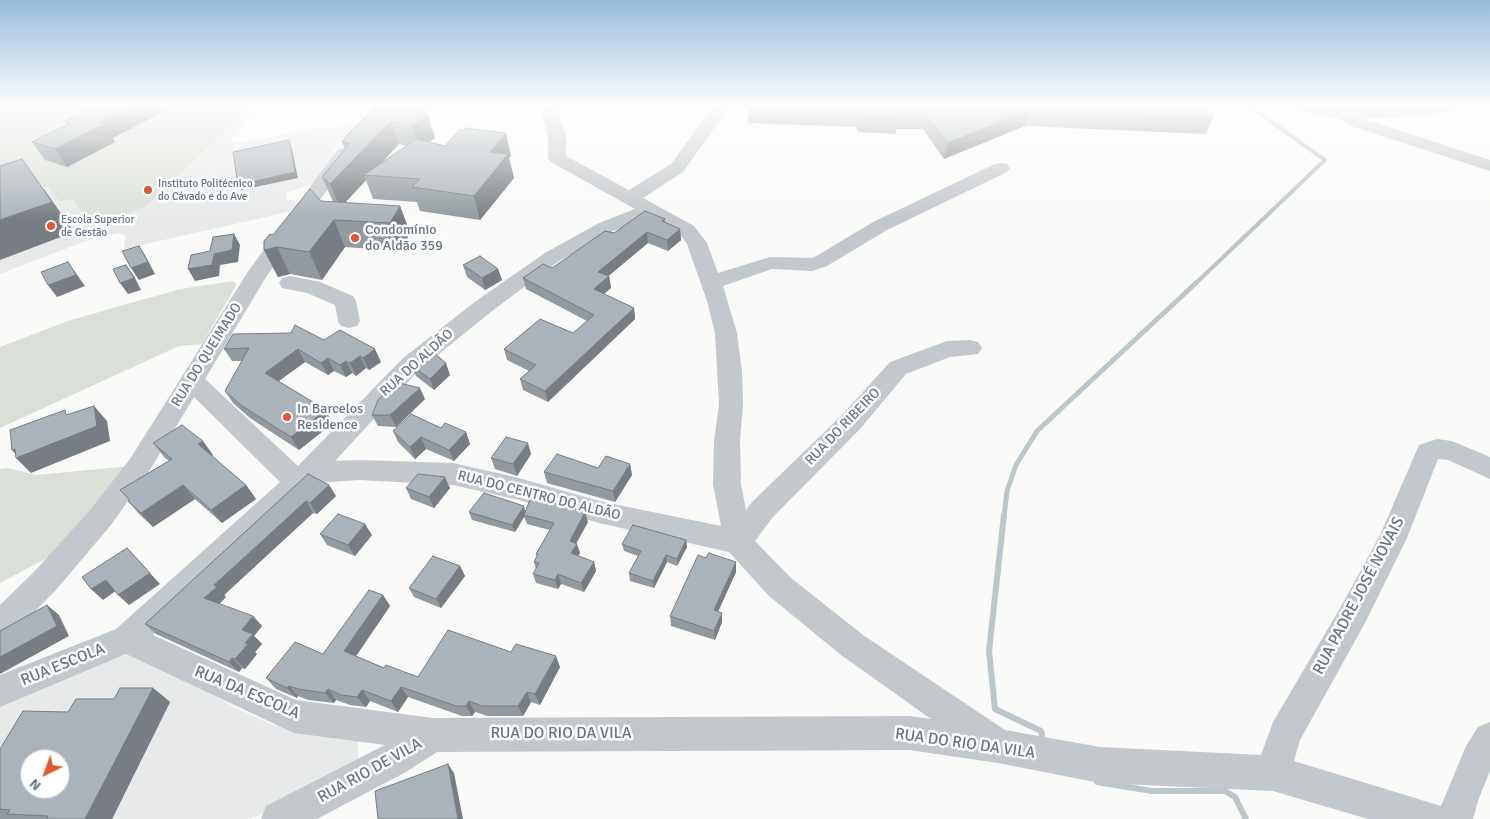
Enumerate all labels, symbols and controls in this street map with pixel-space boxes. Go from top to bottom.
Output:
place label: Instituto Politécnico do Cávado e do Ave [158,177,253,203]
marker: Instituto Politécnico do Cávado e do Ave [142,184,154,196]
place label: Escola Superior de Gestão [61,213,135,239]
marker: Escola Superior de Gestão [45,220,57,232]
place label: Condomínio do Aldão 359 [365,222,443,254]
marker: Condomínio do Aldão 359 [349,232,361,244]
street label: RUA DO QUEIMADO [168,300,246,410]
street label: RUA DO ALDÃO [377,326,457,400]
street label: RUA DO RIBEIRO [802,385,884,469]
place label: In Barcelos Residence [297,401,363,434]
marker: In Barcelos Residence [281,411,293,423]
street label: RUA DO CENTRO DO ALDÃO [456,468,622,524]
street label: RUA PADRE JOSÉ NOVAIS [1309,514,1409,678]
street label: RUA ESCOLA [18,639,108,691]
street label: RUA DA ESCOLA [191,662,303,724]
street label: RUA DO RIO DA VILA [490,724,632,744]
street label: RUA DO RIO DA VILA [894,725,1036,763]
street label: RUA RIO DE VILA [315,734,425,808]
north arrow [20,749,70,799]
text: N [26,775,45,794]

